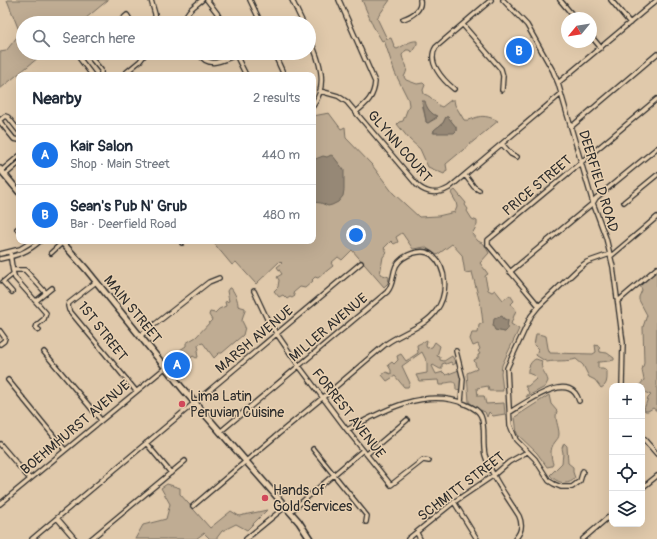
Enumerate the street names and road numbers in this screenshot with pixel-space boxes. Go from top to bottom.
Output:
street label: GLYNN COURT [364,107,436,186]
street label: DEERFIELD ROAD [575,128,622,234]
street label: PRICE STREET [499,151,576,219]
street label: MAIN STREET [100,272,165,347]
street label: MILLER AVENUE [286,290,371,365]
street label: 1ST STREET [74,298,131,365]
street label: MARSH AVENUE [212,302,297,377]
street label: FORREST AVENUE [308,365,389,461]
street label: BOEHMHURST AVENUE [17,377,133,478]
street label: SCHMITT STREET [414,448,508,525]

